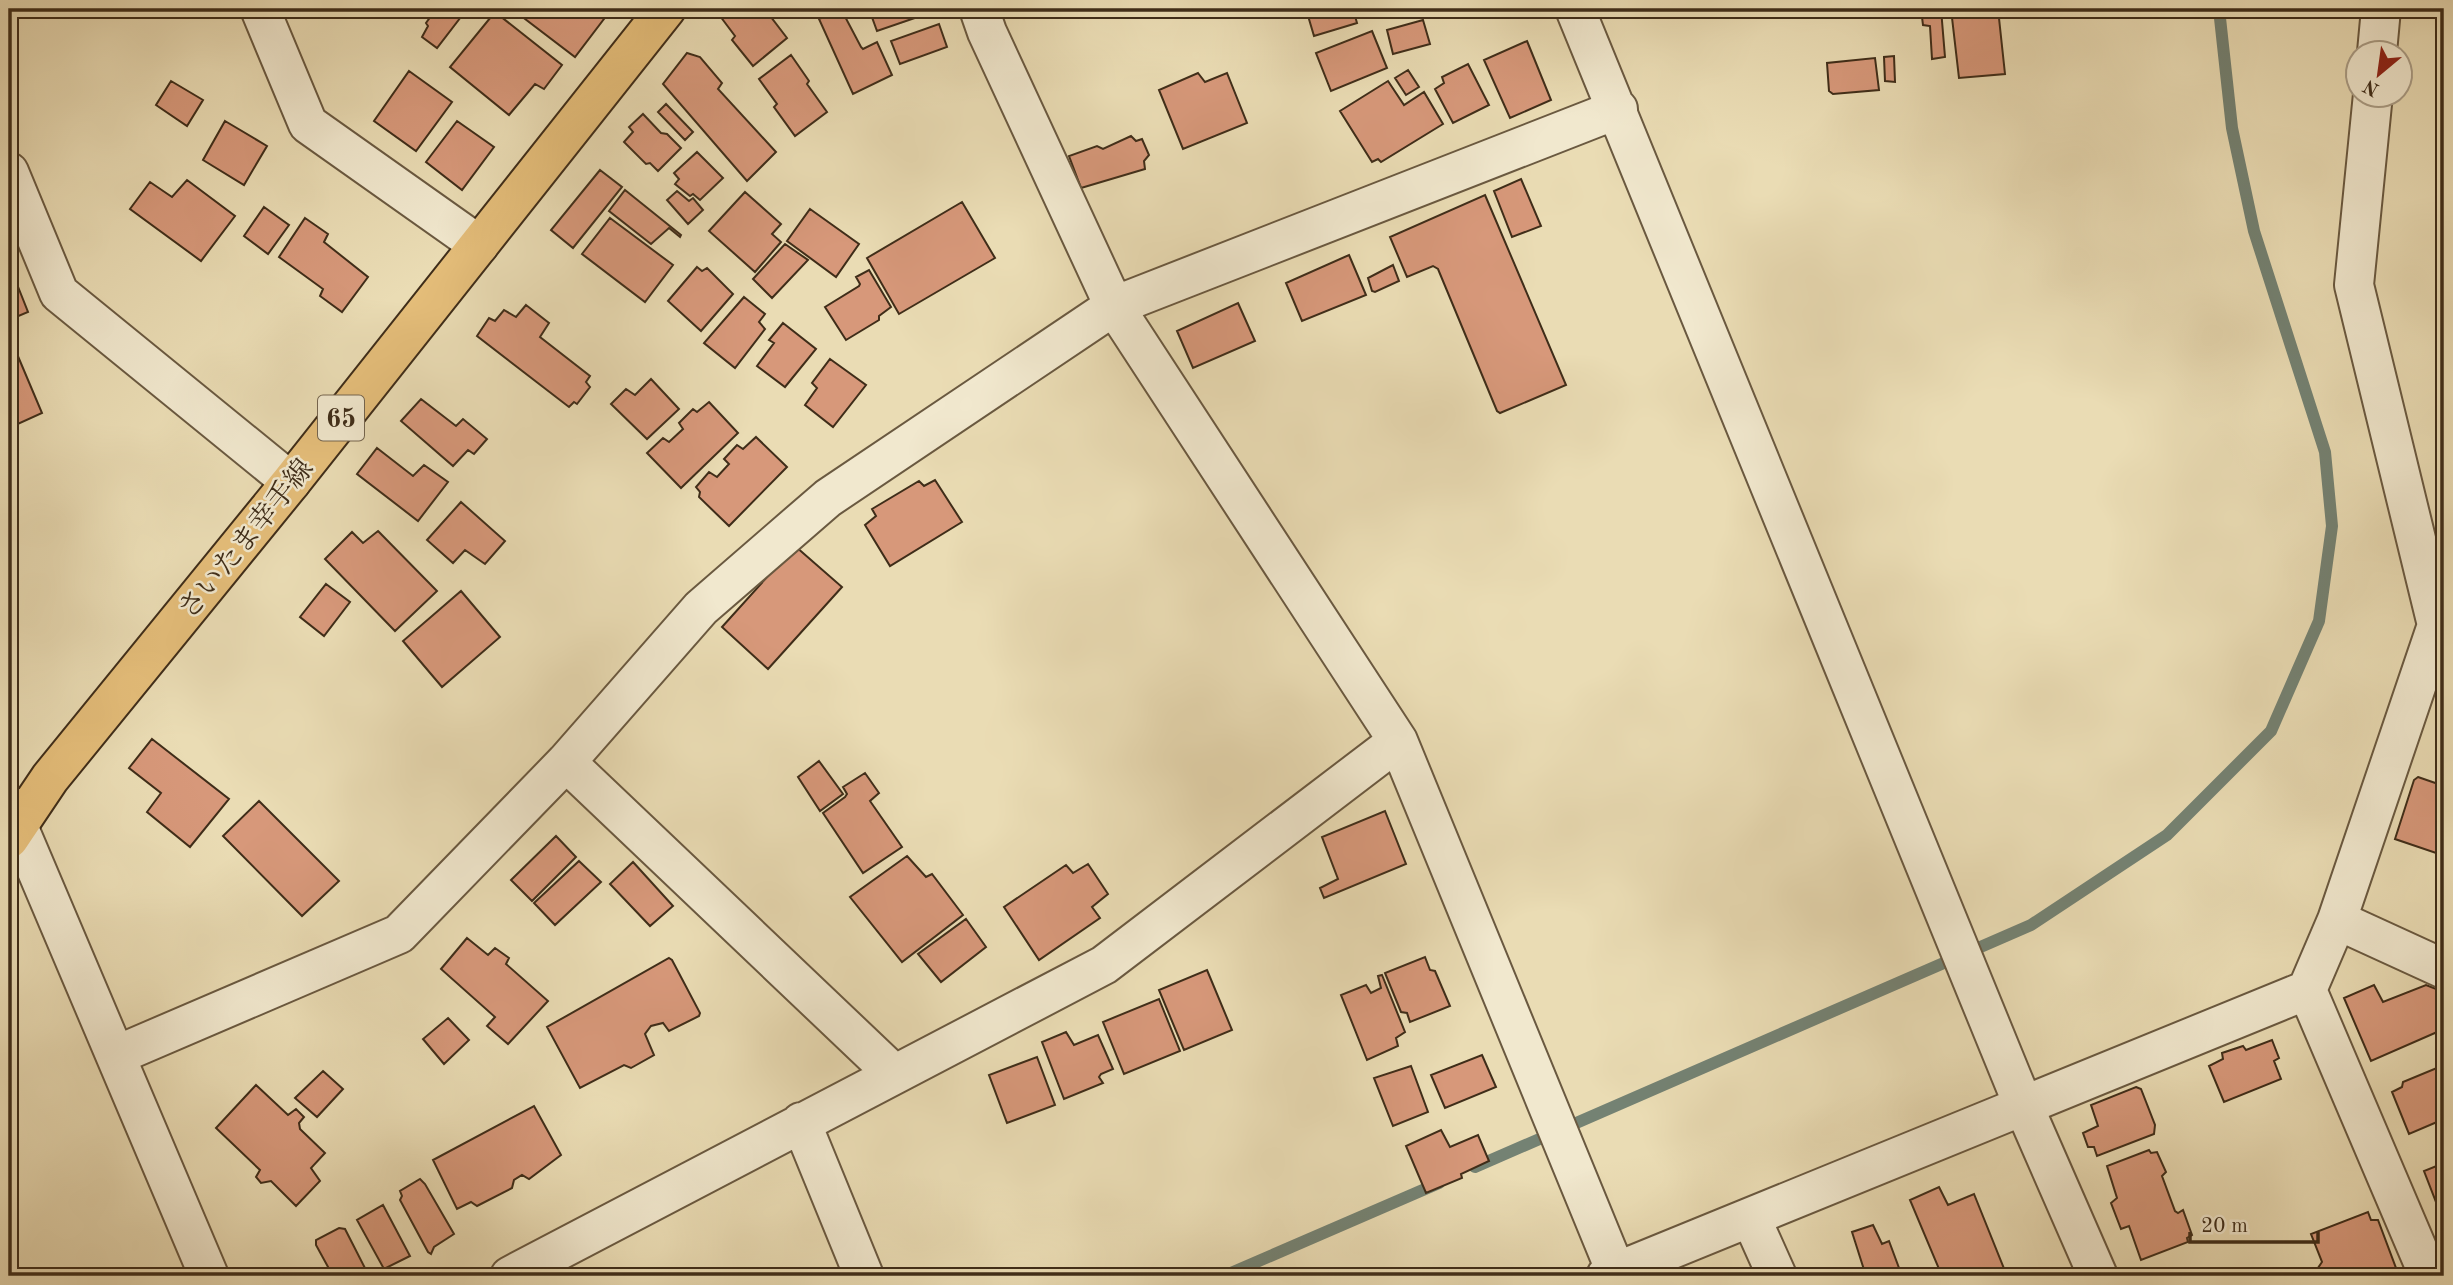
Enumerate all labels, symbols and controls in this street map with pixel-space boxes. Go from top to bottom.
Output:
north arrow [2344,38,2414,108]
text: N [2361,75,2383,99]
road number: 65 [318,396,364,440]
street label: さいたま幸手線 [172,453,320,625]
scale bar [2190,1201,2318,1245]
text: 20 m [2201,1216,2248,1237]

